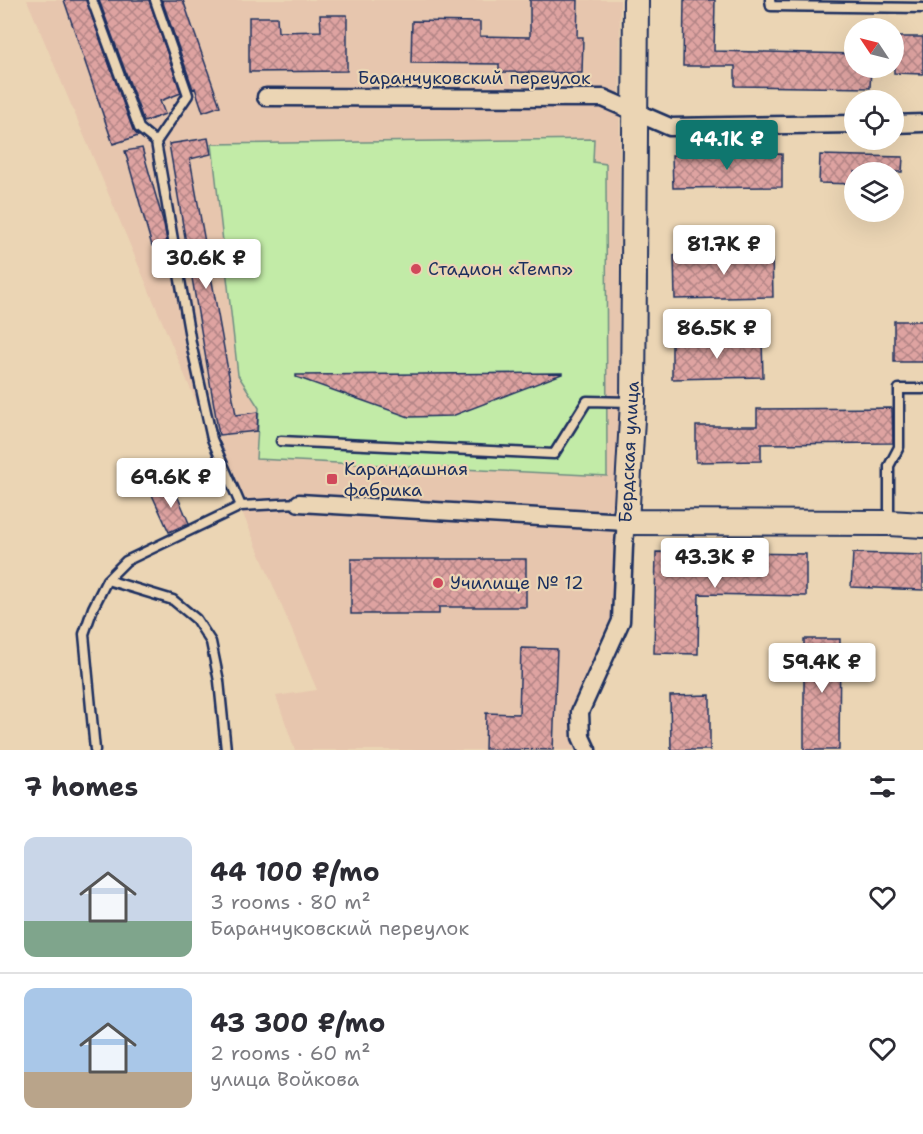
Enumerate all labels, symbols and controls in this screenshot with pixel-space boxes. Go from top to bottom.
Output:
north arrow [844,18,904,78]
map controls [844,18,904,222]
street label: Баранчуковский переулок [357,66,591,90]
button: locate [844,90,904,150]
pin: 44.1K ₽ [672,120,782,171]
text: 44.1K ₽ [690,126,764,152]
button: layers [844,162,904,222]
pin: 81.7K ₽ [669,225,779,276]
text: 81.7K ₽ [687,231,761,257]
pin: 30.6K ₽ [151,239,261,290]
text: 30.6K ₽ [166,245,246,271]
place label: Стадион «Темп» [428,257,573,281]
marker: Стадион «Темп» [409,262,423,276]
pin: 86.5K ₽ [662,309,772,360]
text: 86.5K ₽ [677,315,757,341]
street label: Бердская улица [613,380,645,524]
place label: Карандашная фабрика [344,457,468,502]
pin: 69.6K ₽ [116,458,226,509]
text: 69.6K ₽ [131,464,211,490]
marker: Карандашная фабрика [325,472,339,486]
pin: 43.3K ₽ [660,538,770,589]
text: 43.3K ₽ [675,544,755,570]
place label: Училище № 12 [450,571,584,595]
marker: Училище № 12 [431,576,445,590]
pin: 59.4K ₽ [767,643,877,694]
text: 59.4K ₽ [783,649,861,675]
text: 7 homes [24,769,138,804]
icon: filters [866,770,899,803]
text: 44 100 ₽/mo [210,854,380,889]
icon: home [72,861,144,933]
icon: heart [866,881,899,914]
text: 3 rooms · 80 m² [210,889,371,915]
text: Баранчуковский переулок [210,915,469,941]
text: 43 300 ₽/mo [210,1005,385,1040]
icon: home [72,1012,144,1084]
icon: heart [866,1032,899,1065]
text: 2 rooms · 60 m² [210,1040,370,1066]
text: улица Войкова [210,1066,359,1092]

